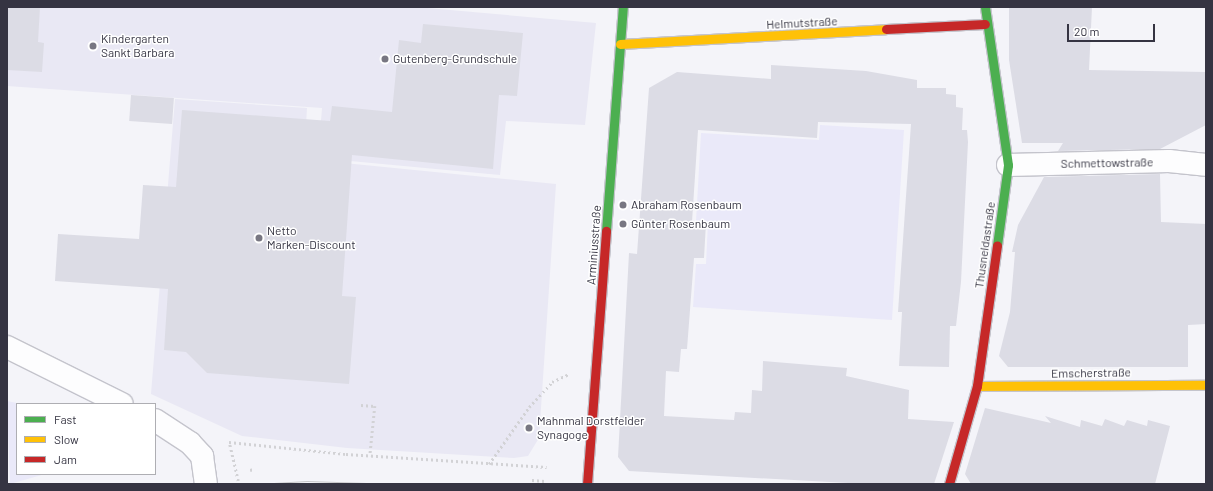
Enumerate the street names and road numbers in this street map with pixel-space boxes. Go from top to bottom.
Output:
street label: Helmutstraße [766,14,838,32]
street label: Schmettowstraße [1061,155,1153,171]
street label: Thusneldastraße [972,201,998,289]
street label: Arminiusstraße [584,205,604,285]
street label: Emscherstraße [1051,365,1131,381]

